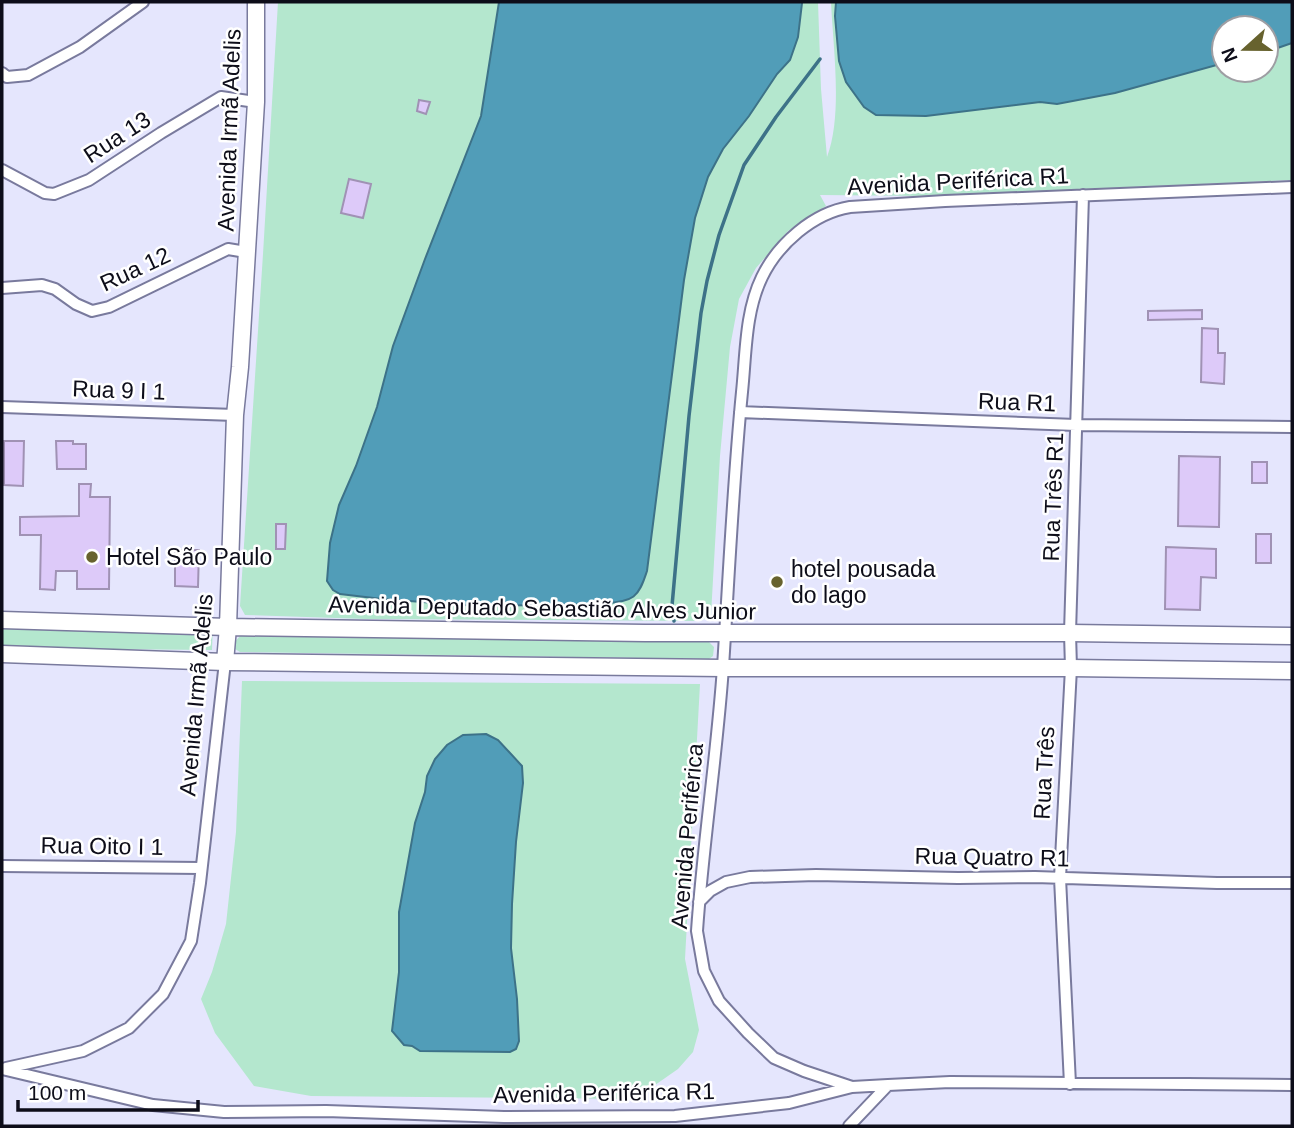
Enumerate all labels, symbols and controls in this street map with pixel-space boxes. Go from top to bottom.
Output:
north arrow [1210,14,1280,84]
street label: Avenida Irmã Adelis [212,28,246,232]
text: N [1217,45,1242,65]
street label: Rua 13 [79,106,155,168]
street label: Avenida Periférica R1 [846,162,1070,200]
street label: Rua 12 [96,242,174,296]
street label: Rua 9 I 1 [72,375,166,405]
street label: Rua R1 [978,388,1056,416]
street label: Rua Três R1 [1038,432,1068,562]
place label: Hotel São Paulo [106,544,272,570]
marker: Hotel São Paulo [84,549,100,565]
place label: hotel pousada do lago [791,556,936,608]
marker: hotel pousada do lago [769,574,785,590]
street label: Avenida Deputado Sebastião Alves Junior [328,591,756,625]
street label: Avenida Irmã Adelis [174,593,218,797]
street label: Rua Três [1029,726,1059,820]
street label: Avenida Periférica [666,742,708,930]
street label: Rua Oito I 1 [40,832,164,860]
street label: Rua Quatro R1 [914,843,1070,871]
scale bar [18,1068,198,1112]
street label: Avenida Periférica R1 [493,1078,715,1108]
text: 100 m [28,1081,86,1104]

